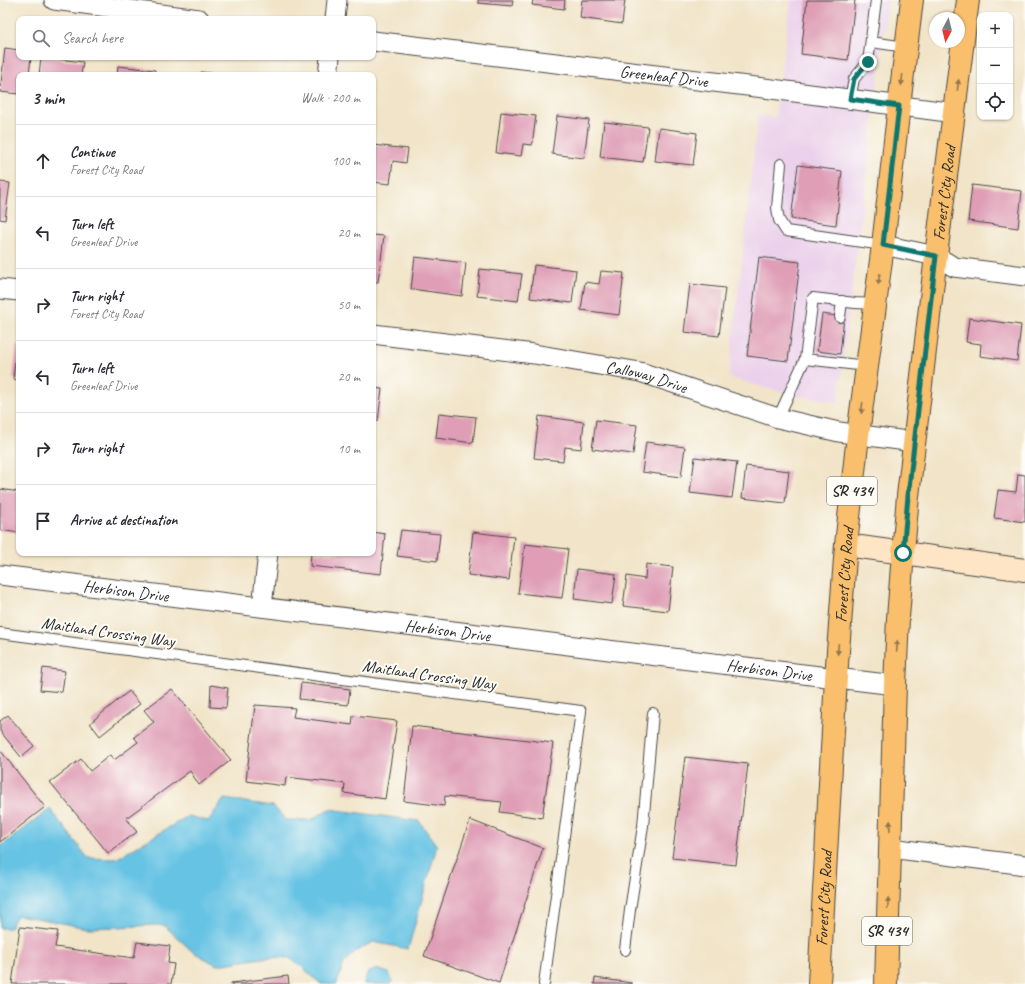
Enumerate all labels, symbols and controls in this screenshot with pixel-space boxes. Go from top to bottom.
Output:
north arrow [929,12,965,48]
map controls [977,12,1013,120]
button: + [977,12,1013,48]
search box [16,16,376,60]
icon: search [30,27,52,49]
text: Search here [62,29,123,48]
button: − [977,48,1013,84]
route end [859,53,877,71]
street label: Greenleaf Drive [619,60,710,92]
one-way arrow [899,74,905,86]
one-way arrow [955,79,961,91]
button: locate [977,84,1013,120]
text: 3 min [32,88,65,109]
text: Walk · 200 m [301,90,360,106]
street label: Forest City Road [928,142,961,241]
text: Continue [70,143,115,162]
icon: ahead [32,150,54,172]
text: 100 m [332,153,360,169]
text: Forest City Road [70,162,143,178]
text: Turn left [70,215,113,234]
icon: left [32,222,54,244]
text: 20 m [338,225,360,241]
text: Greenleaf Drive [70,234,138,250]
one-way arrow [876,273,882,285]
text: Turn right [70,287,123,306]
icon: right [32,294,54,316]
text: 50 m [338,297,360,313]
text: Forest City Road [70,306,143,322]
street label: Calloway Drive [604,356,691,398]
text: Turn left [70,359,113,378]
icon: left [32,366,54,388]
text: 20 m [338,369,360,385]
text: Greenleaf Drive [70,378,138,394]
one-way arrow [859,402,865,414]
icon: right [32,438,54,460]
text: Turn right [70,439,123,458]
text: 10 m [338,441,360,457]
road number: SR 434 [827,477,877,505]
icon: arrive [32,510,54,532]
text: Arrive at destination [70,511,177,530]
street label: Forest City Road [830,524,859,623]
route start [894,544,912,562]
street label: Herbison Drive [82,575,171,606]
street label: Maitland Crossing Way [40,612,177,652]
street label: Herbison Drive [404,615,493,646]
one-way arrow [894,639,900,652]
one-way arrow [835,643,842,655]
street label: Herbison Drive [725,654,814,686]
street label: Maitland Crossing Way [361,655,498,695]
one-way arrow [887,820,894,832]
street label: Forest City Road [811,848,837,946]
one-way arrow [885,896,891,909]
road number: SR 434 [862,917,912,945]

